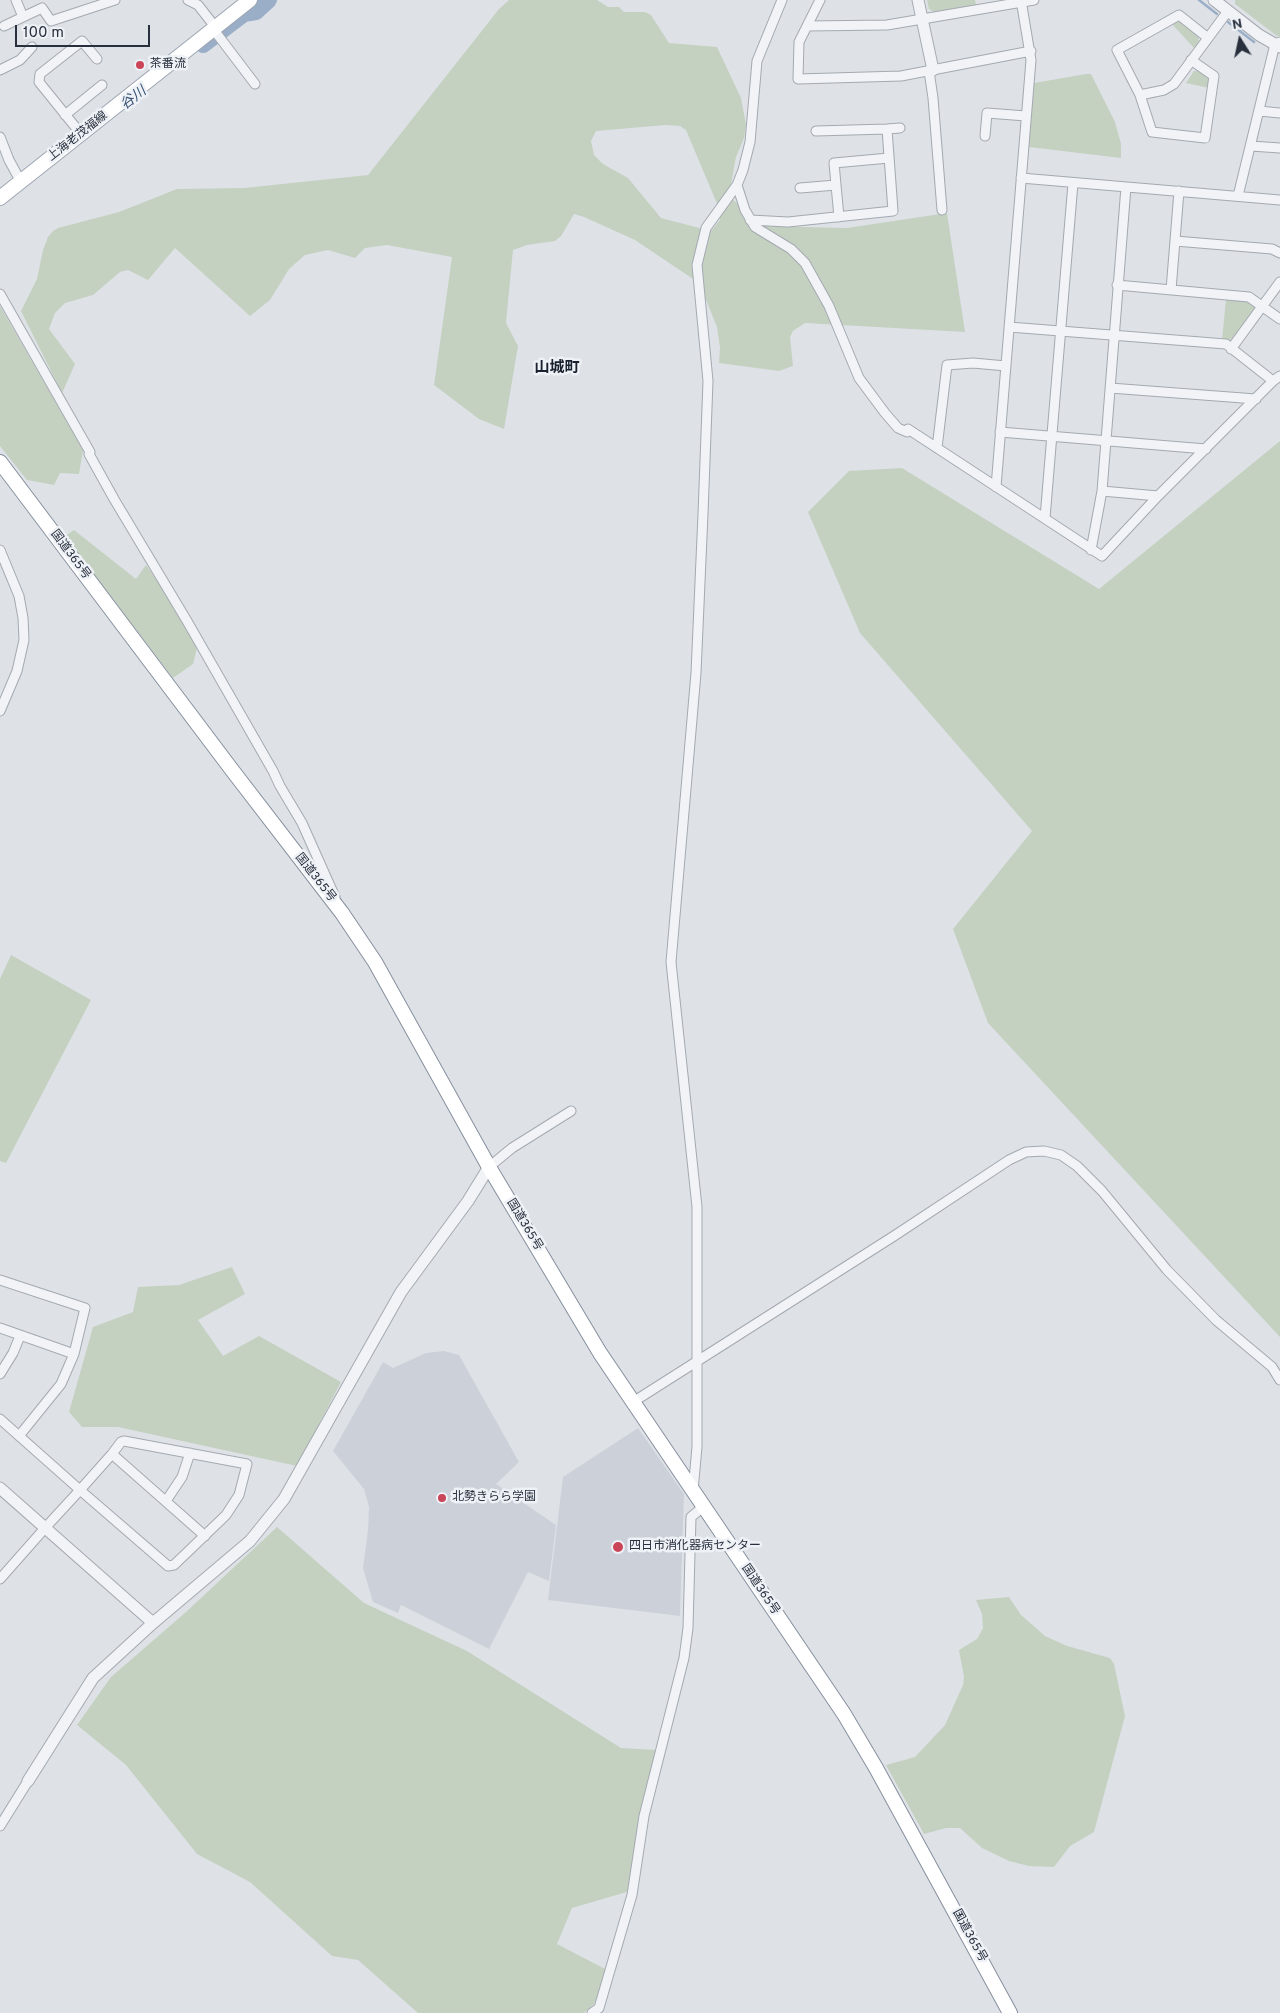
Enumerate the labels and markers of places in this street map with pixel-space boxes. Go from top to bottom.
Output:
place label: 茶番流 [150,58,186,72]
marker: 茶番流 [134,59,146,71]
place label: 北勢きらら学園 [452,1491,536,1505]
marker: 北勢きらら学園 [436,1492,448,1504]
marker: 四日市消化器病センター [611,1540,625,1554]
place label: 四日市消化器病センター [629,1540,761,1554]

